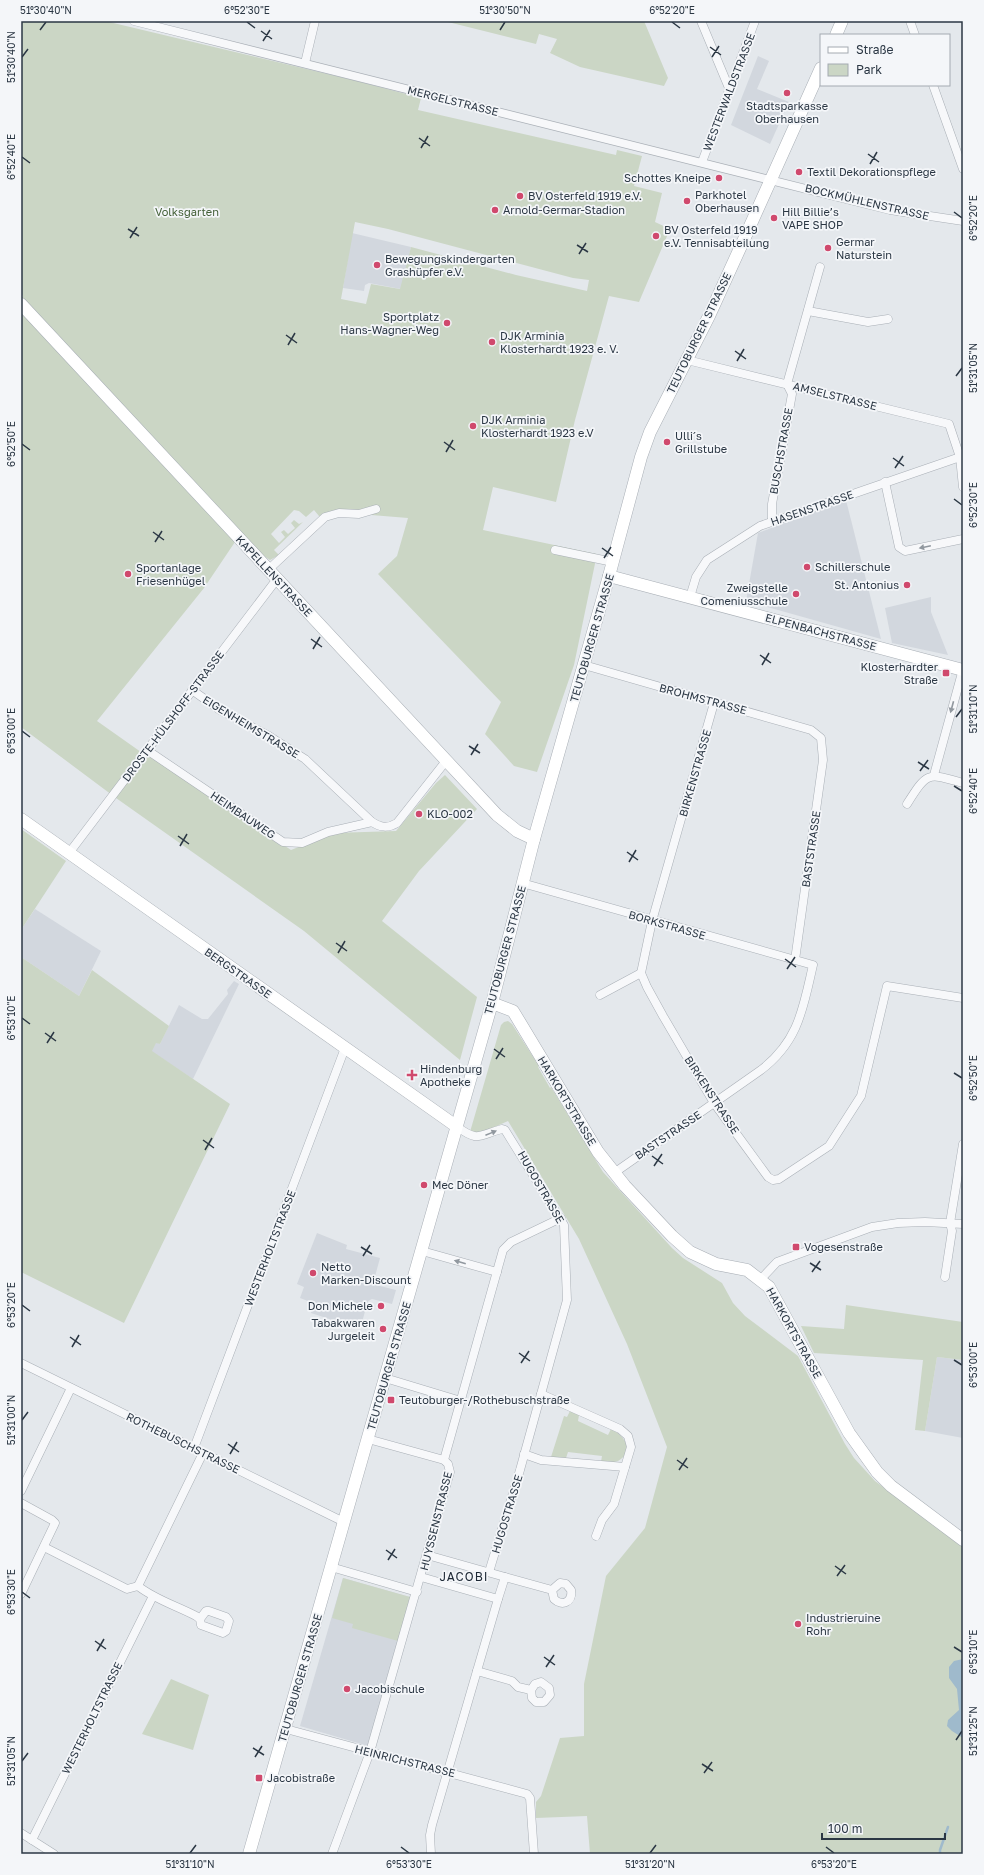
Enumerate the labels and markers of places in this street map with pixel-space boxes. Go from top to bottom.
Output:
marker: Stadtsparkasse Oberhausen [782,88,792,98]
place label: Stadtsparkasse Oberhausen [746,99,828,125]
place label: Textil Dekorationspflege [807,165,936,178]
marker: Textil Dekorationspflege [794,167,804,177]
place label: Schottes Kneipe [624,171,711,184]
marker: Schottes Kneipe [714,173,724,183]
place label: Parkhotel Oberhausen [695,188,759,214]
place label: BV Osterfeld 1919 e.V. [528,189,642,202]
marker: BV Osterfeld 1919 e.V. [515,191,525,201]
marker: Parkhotel Oberhausen [682,196,692,206]
place label: Arnold-Germar-Stadion [503,203,625,216]
marker: Arnold-Germar-Stadion [490,205,500,215]
place label: Hill Billie’s VAPE SHOP [782,205,843,231]
marker: Hill Billie’s VAPE SHOP [769,213,779,223]
place label: BV Osterfeld 1919 e.V. Tennisabteilung [664,223,769,249]
marker: BV Osterfeld 1919 e.V. Tennisabteilung [651,231,661,241]
place label: Germar Naturstein [836,235,892,261]
marker: Germar Naturstein [823,243,833,253]
place label: Bewegungskindergarten Grashüpfer e.V. [385,252,515,278]
marker: Bewegungskindergarten Grashüpfer e.V. [372,260,382,270]
place label: Sportplatz Hans-Wagner-Weg [340,310,439,336]
marker: Sportplatz Hans-Wagner-Weg [442,318,452,328]
place label: DJK Arminia Klosterhardt 1923 e. V. [500,329,619,355]
marker: DJK Arminia Klosterhardt 1923 e. V. [487,337,497,347]
place label: DJK Arminia Klosterhardt 1923 e.V [481,413,594,439]
marker: DJK Arminia Klosterhardt 1923 e.V [468,421,478,431]
place label: Ulli´s Grillstube [675,429,727,455]
marker: Ulli´s Grillstube [662,437,672,447]
place label: Schillerschule [815,560,890,573]
place label: Sportanlage Friesenhügel [136,561,206,587]
marker: Schillerschule [802,562,812,572]
marker: Sportanlage Friesenhügel [123,569,133,579]
place label: St. Antonius [834,578,899,591]
marker: St. Antonius [902,580,912,590]
place label: Zweigstelle Comeniusschule [701,581,788,607]
marker: Zweigstelle Comeniusschule [791,589,801,599]
place label: Klosterhardter Straße [861,660,939,686]
marker: Klosterhardter Straße [941,668,951,678]
place label: KLO-002 [427,807,473,820]
marker: KLO-002 [414,809,424,819]
place label: Hindenburg Apotheke [420,1062,482,1088]
marker: Hindenburg Apotheke [407,1070,417,1080]
place label: Mec Döner [432,1178,489,1191]
marker: Mec Döner [419,1180,429,1190]
place label: Vogesenstraße [804,1240,883,1253]
marker: Vogesenstraße [791,1242,801,1252]
place label: Netto Marken-Discount [321,1260,411,1286]
marker: Netto Marken-Discount [308,1268,318,1278]
place label: Don Michele [308,1299,373,1312]
marker: Don Michele [376,1301,386,1311]
place label: Tabakwaren Jurgeleit [311,1316,375,1342]
marker: Tabakwaren Jurgeleit [378,1324,388,1334]
place label: Teutoburger-/Rothebuschstraße [399,1393,570,1406]
marker: Teutoburger-/Rothebuschstraße [386,1395,396,1405]
place label: Industrieruine Rohr [806,1611,881,1637]
marker: Industrieruine Rohr [793,1619,803,1629]
place label: Jacobischule [355,1682,425,1695]
marker: Jacobischule [342,1684,352,1694]
place label: Jacobistraße [267,1771,335,1784]
marker: Jacobistraße [254,1773,264,1783]

